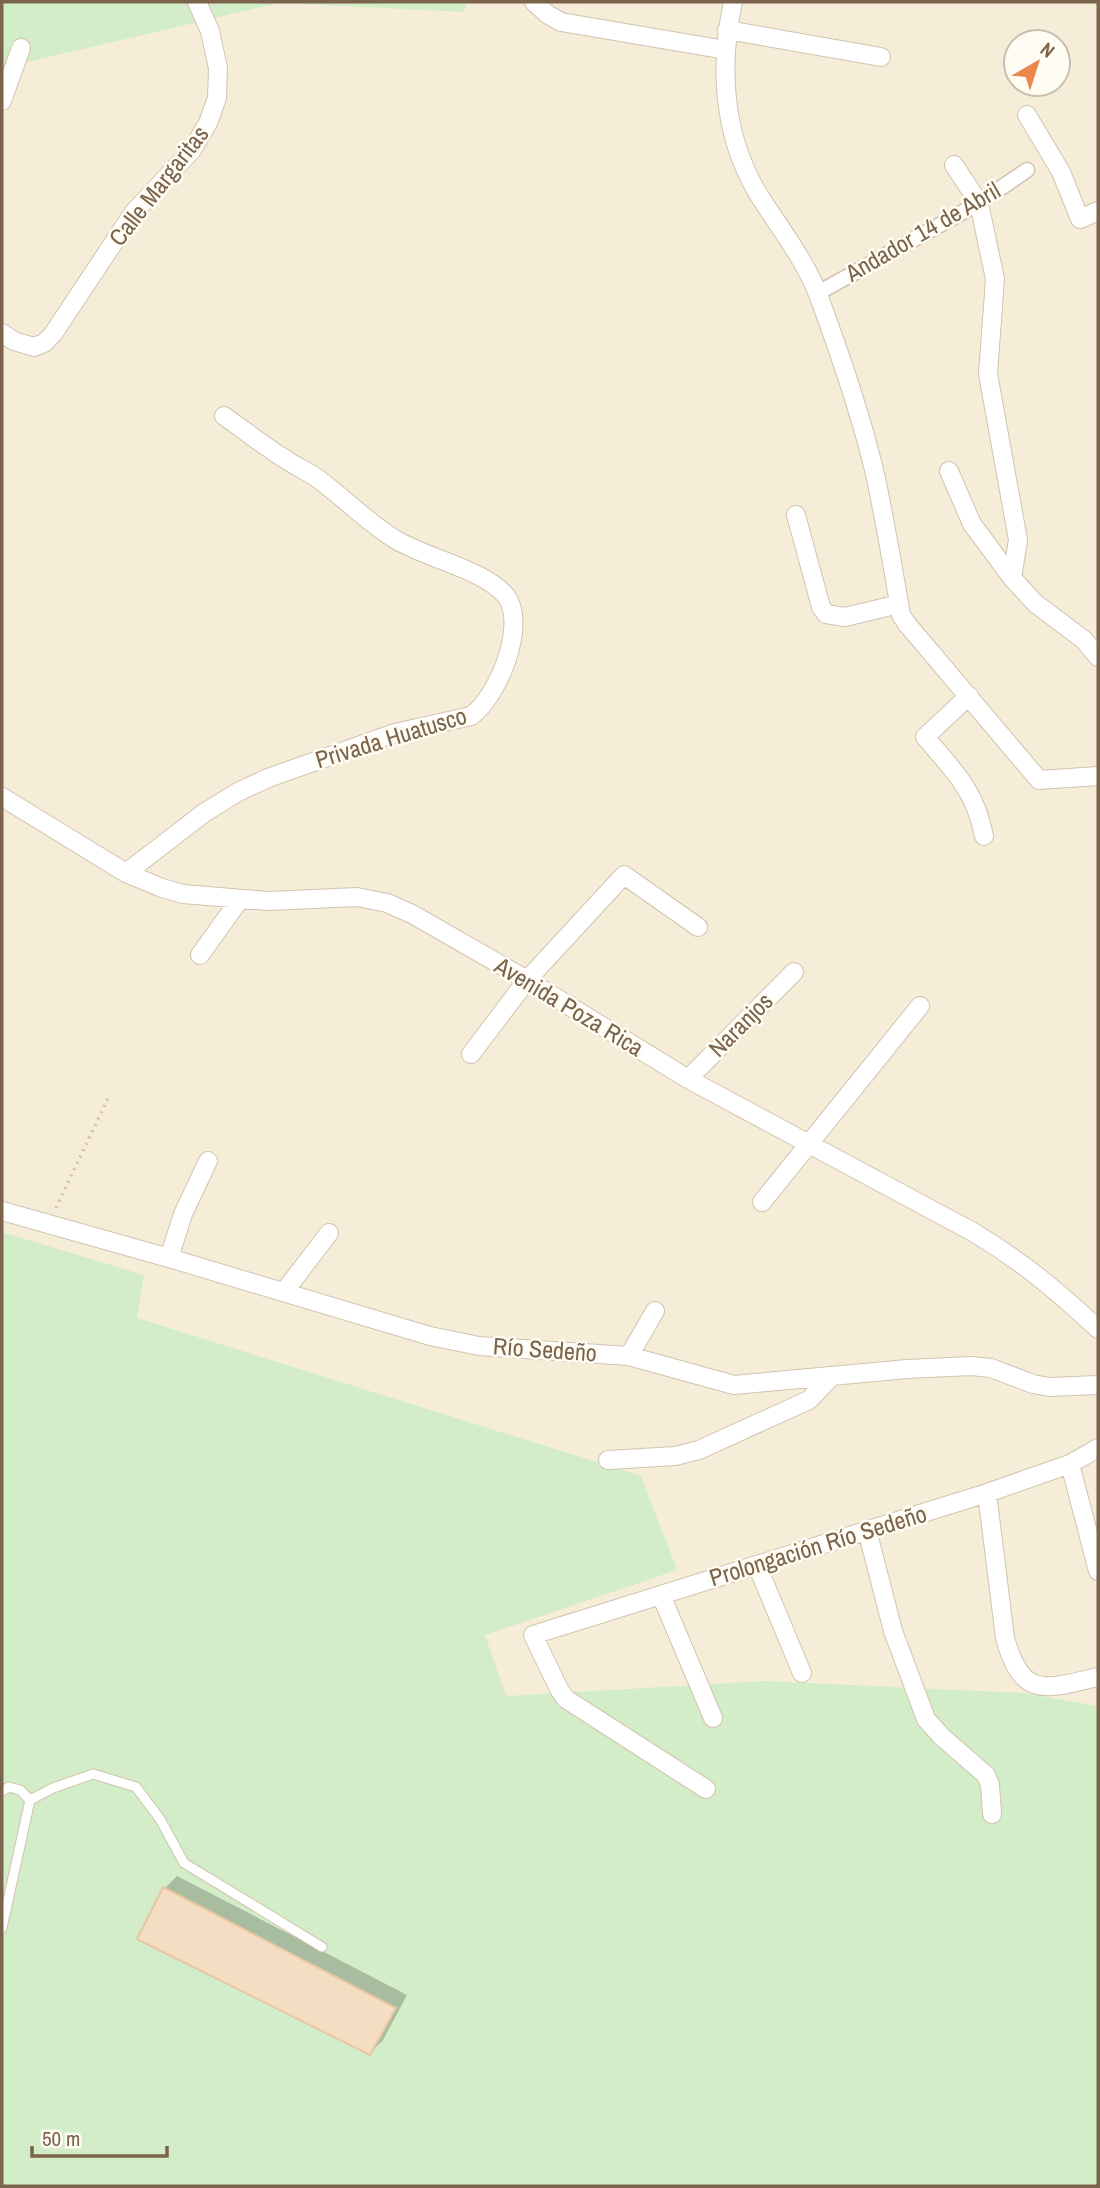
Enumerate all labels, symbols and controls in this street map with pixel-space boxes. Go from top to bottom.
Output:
north arrow [1002,28,1072,98]
text: N [1035,36,1060,63]
street label: Calle Margaritas [101,119,215,252]
street label: Andador 14 de Abril [838,174,1006,289]
street label: Privada Huatusco [311,699,470,775]
street label: Avenida Poza Rica [488,949,650,1063]
street label: Naranjos [701,985,779,1063]
street label: Río Sedeño [492,1329,598,1369]
street label: Prolongación Río Sedeño [705,1497,930,1593]
scale bar [32,2114,166,2158]
text: 50 m [42,2124,80,2153]

